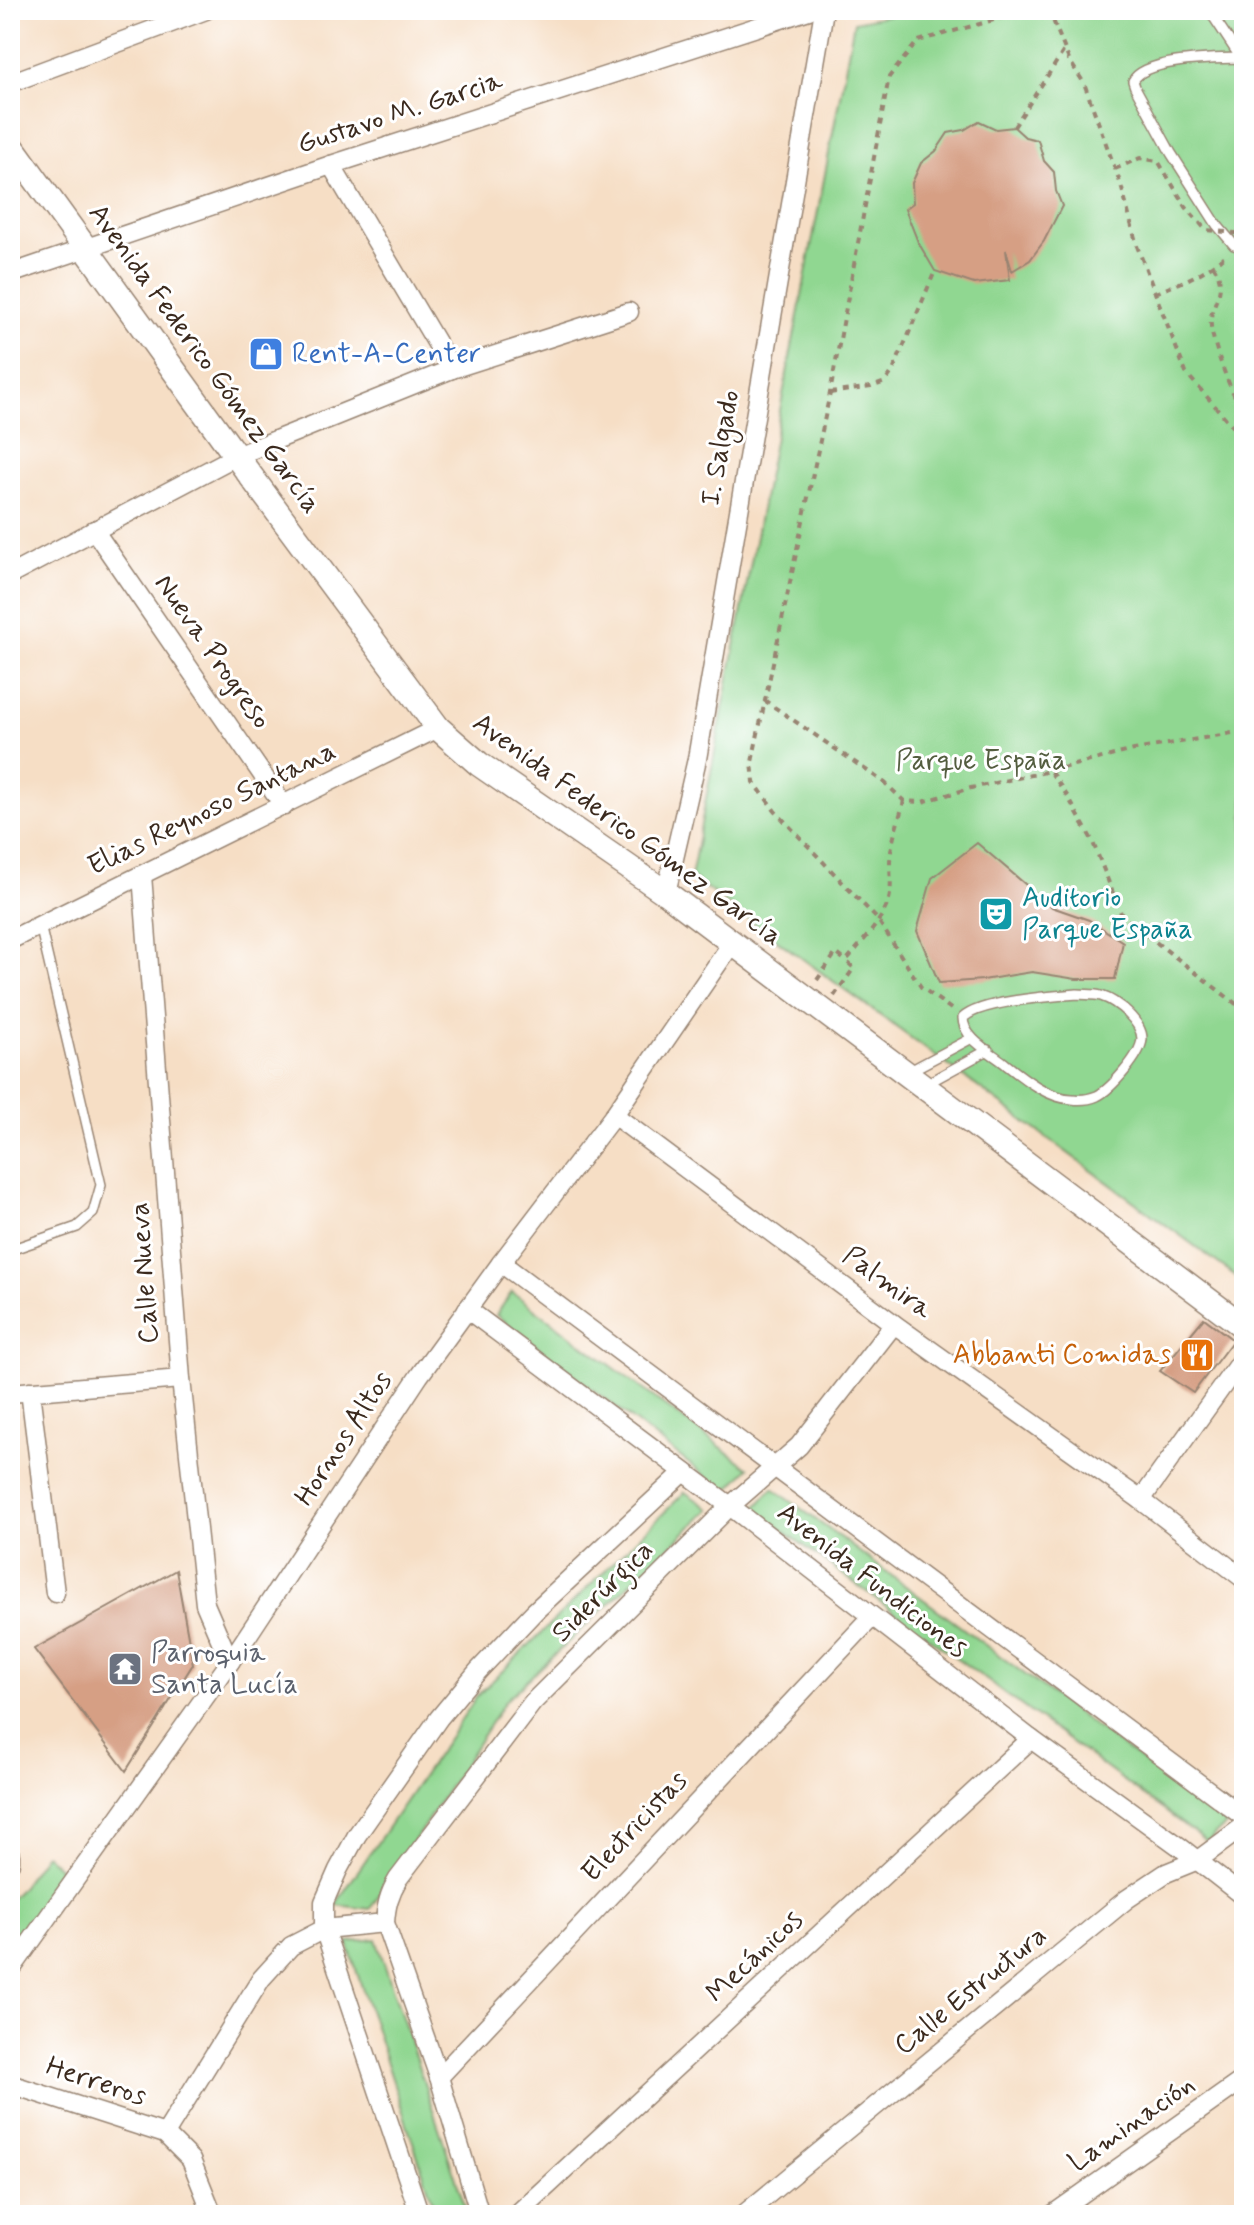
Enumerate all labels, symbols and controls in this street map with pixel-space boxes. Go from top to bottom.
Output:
street label: Gustavo M. Garcia [293,62,507,164]
street label: Avenida Federico Gómez García [79,197,329,521]
shop icon: Rent-A-Center [247,335,285,373]
place label: Rent-A-Center [292,336,481,373]
street label: I. Salgado [693,387,751,509]
street label: Nueva Progreso [145,567,279,737]
street label: Avenida Federico Gómez García [465,705,789,955]
street label: Elias Reynoso Santana [82,733,342,885]
park label: Parque España [896,743,1066,780]
place label: Auditorio Parque España [1022,880,1193,949]
theatre icon: Auditorio Parque España [977,895,1015,933]
street label: Calle Nueva [122,1201,168,1345]
street label: Palmira [835,1238,939,1328]
restaurant icon: Abbanti Comidas [1178,1336,1216,1374]
place label: Abbanti Comidas [953,1337,1171,1374]
street label: Hornos Altos [287,1364,401,1514]
street label: Avenida Fundiciones [769,1495,975,1667]
street label: Siderúrgica [544,1533,664,1653]
place label: Parroquia Santa Lucía [151,1635,298,1704]
temple icon: Parroquia Santa Lucía [106,1650,144,1688]
street label: Electricistas [574,1763,696,1891]
street label: Mecánicos [698,1902,812,2012]
street label: Calle Estructura [887,1918,1055,2064]
street label: Herreros [41,2048,151,2116]
street label: Laminación [1061,2067,1203,2181]

